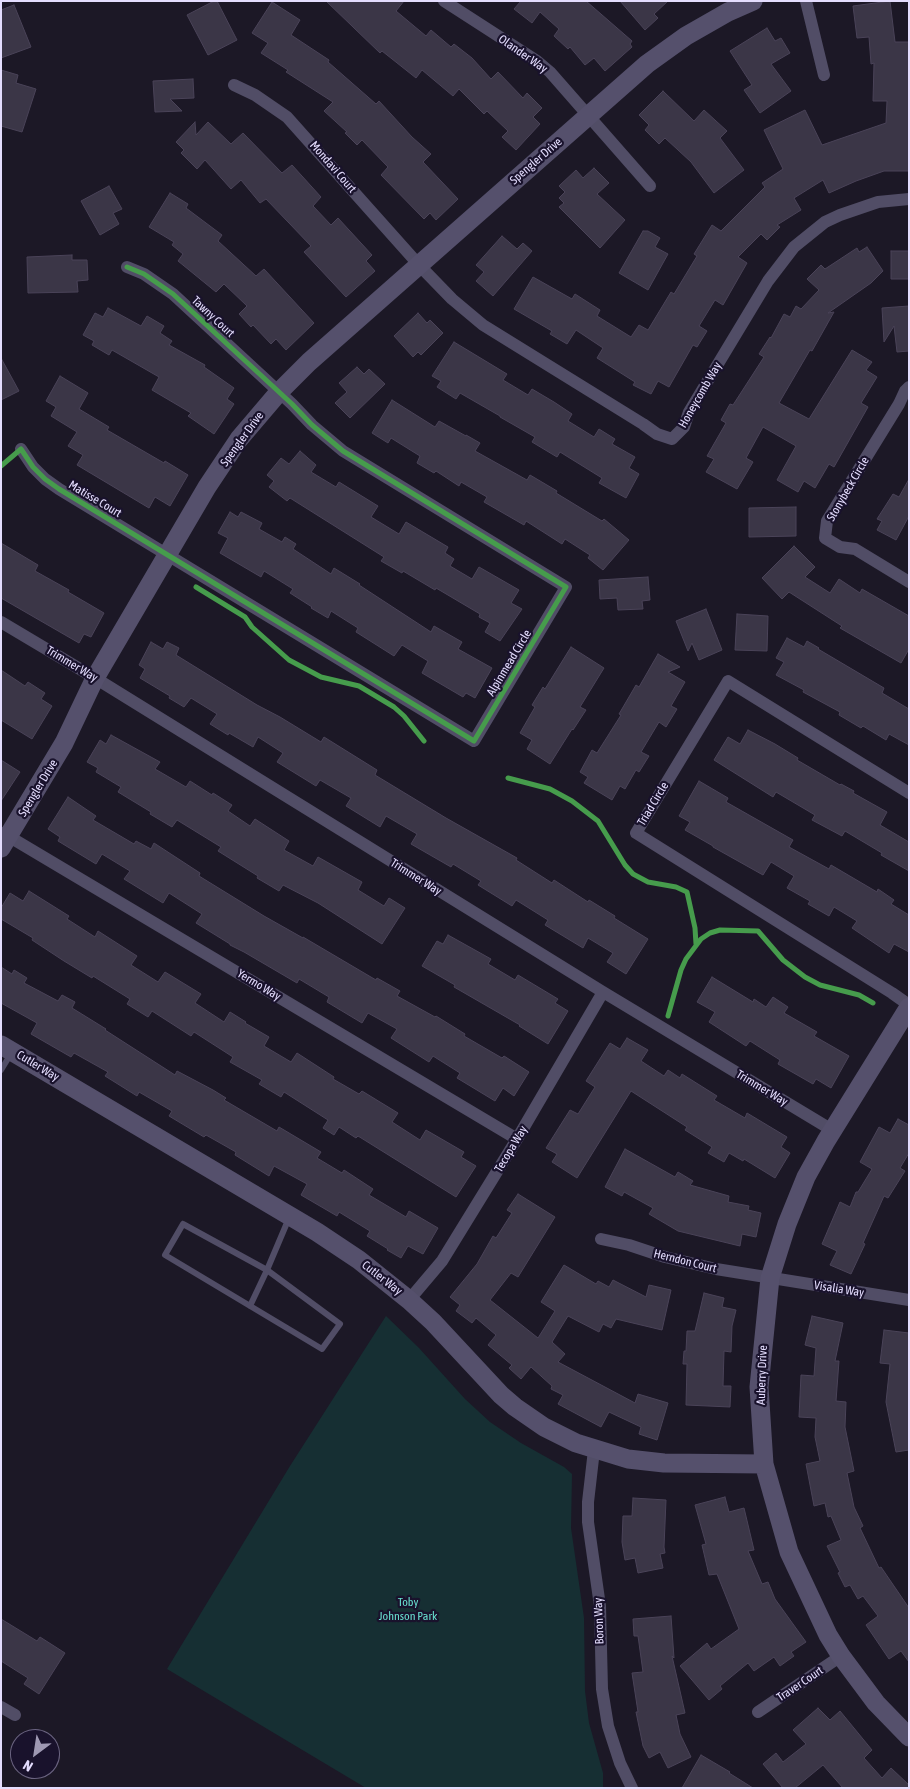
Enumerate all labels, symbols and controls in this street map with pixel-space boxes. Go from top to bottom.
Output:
street label: Olander Way [496,32,550,76]
street label: Spengler Drive [507,135,565,187]
street label: Mondavi Court [307,138,359,196]
street label: Tawny Court [189,294,237,340]
street label: Honeycomb Way [675,360,725,430]
street label: Spengler Drive [217,409,267,469]
street label: Stonybeck Circle [824,454,872,524]
street label: Matisse Court [66,478,124,520]
street label: Alpinmead Circle [484,627,534,699]
street label: Trimmer Way [44,643,100,685]
street label: Spengler Drive [15,757,61,819]
street label: Triad Circle [634,780,672,828]
street label: Trimmer Way [388,856,444,898]
street label: Yermo Way [235,966,283,1004]
street label: Cutler Way [14,1048,62,1084]
street label: Trimmer Way [734,1067,790,1109]
street label: Tecopa Way [491,1123,531,1175]
street label: Herndon Court [652,1246,718,1276]
street label: Cutler Way [359,1258,405,1298]
street label: Visalia Way [813,1278,865,1300]
street label: Auberry Drive [754,1345,770,1405]
park label: Toby Johnson Park [379,1595,437,1623]
street label: Boron Way [591,1597,607,1645]
street label: Traver Court [774,1663,826,1705]
north arrow [10,1729,60,1779]
text: N [20,1757,35,1775]

